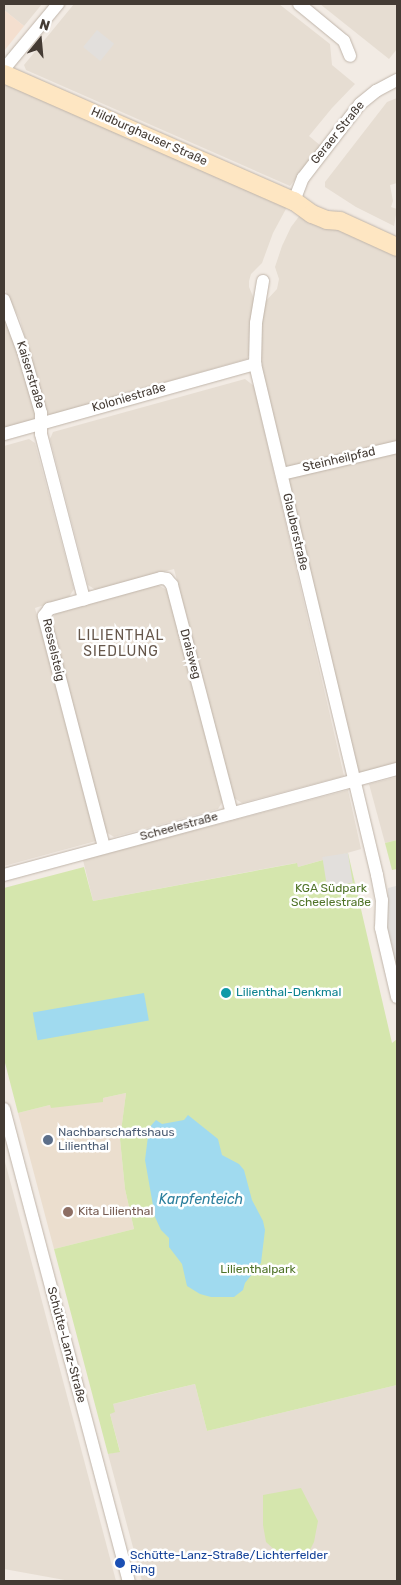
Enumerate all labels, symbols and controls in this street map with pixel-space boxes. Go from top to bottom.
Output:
north arrow [15,15,65,65]
text: N [37,16,52,35]
street label: Geraer Straße [308,98,368,168]
street label: Hildburghauser Straße [89,105,209,169]
street label: Kaiserstraße [13,340,47,410]
street label: Koloniestraße [90,381,168,415]
street label: Steinheilpfad [301,445,377,475]
street label: Glauberstraße [279,492,311,572]
street label: Resselsteig [39,617,67,683]
street label: Draisweg [176,627,204,681]
district label: LILIENTHAL SIEDLUNG [76,628,166,660]
street label: Scheelestraße [138,810,220,844]
park label: KGA Südpark Scheelestraße [291,882,371,910]
place label: Lilienthal-Denkmal [236,986,341,1000]
marker: Lilienthal-Denkmal [220,987,232,999]
place label: Nachbarschaftshaus Lilienthal [58,1126,175,1154]
marker: Nachbarschaftshaus Lilienthal [42,1134,54,1146]
water label: Karpfenteich [159,1192,243,1208]
place label: Kita Lilienthal [78,1205,153,1219]
marker: Kita Lilienthal [62,1206,74,1218]
park label: Lilienthalpark [220,1263,296,1277]
street label: Schütte-Lanz-Straße [44,1285,88,1405]
place label: Schütte-Lanz-Straße/Lichterfelder Ring [130,1549,328,1577]
marker: Schütte-Lanz-Straße/Lichterfelder Ring [114,1557,126,1569]

